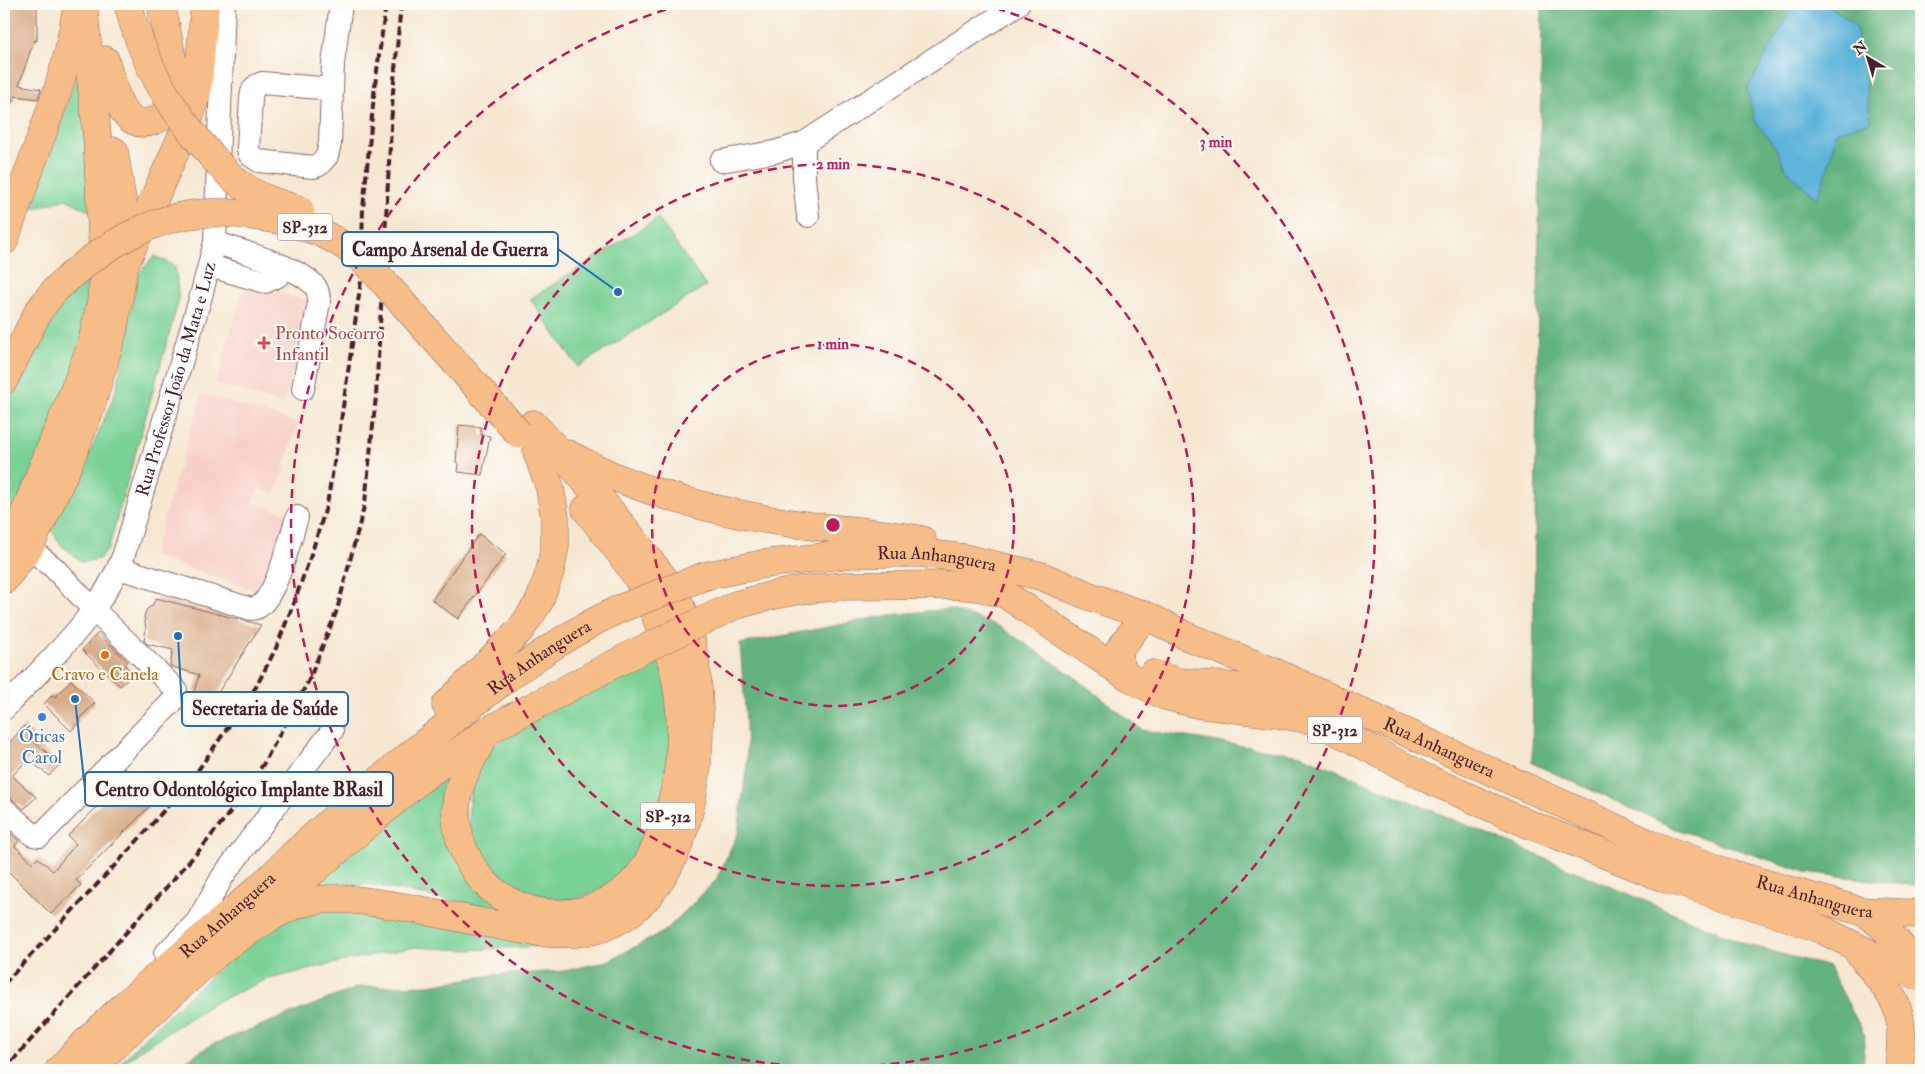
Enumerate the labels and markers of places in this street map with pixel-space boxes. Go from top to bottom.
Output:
callout: Campo Arsenal de Guerra [342,232,558,266]
place label: Pronto Socorro Infantil [275,322,385,366]
marker: Pronto Socorro Infantil [257,336,271,350]
centre of rings [824,516,842,534]
marker: Cravo e Canela [99,649,111,661]
place label: Cravo e Canela [51,663,159,686]
callout: Secretaria de Saúde [182,692,348,726]
marker: Óticas Carol [36,711,48,723]
place label: Óticas Carol [19,725,65,769]
callout: Centro Odontológico Implante BRasil [85,772,393,806]

